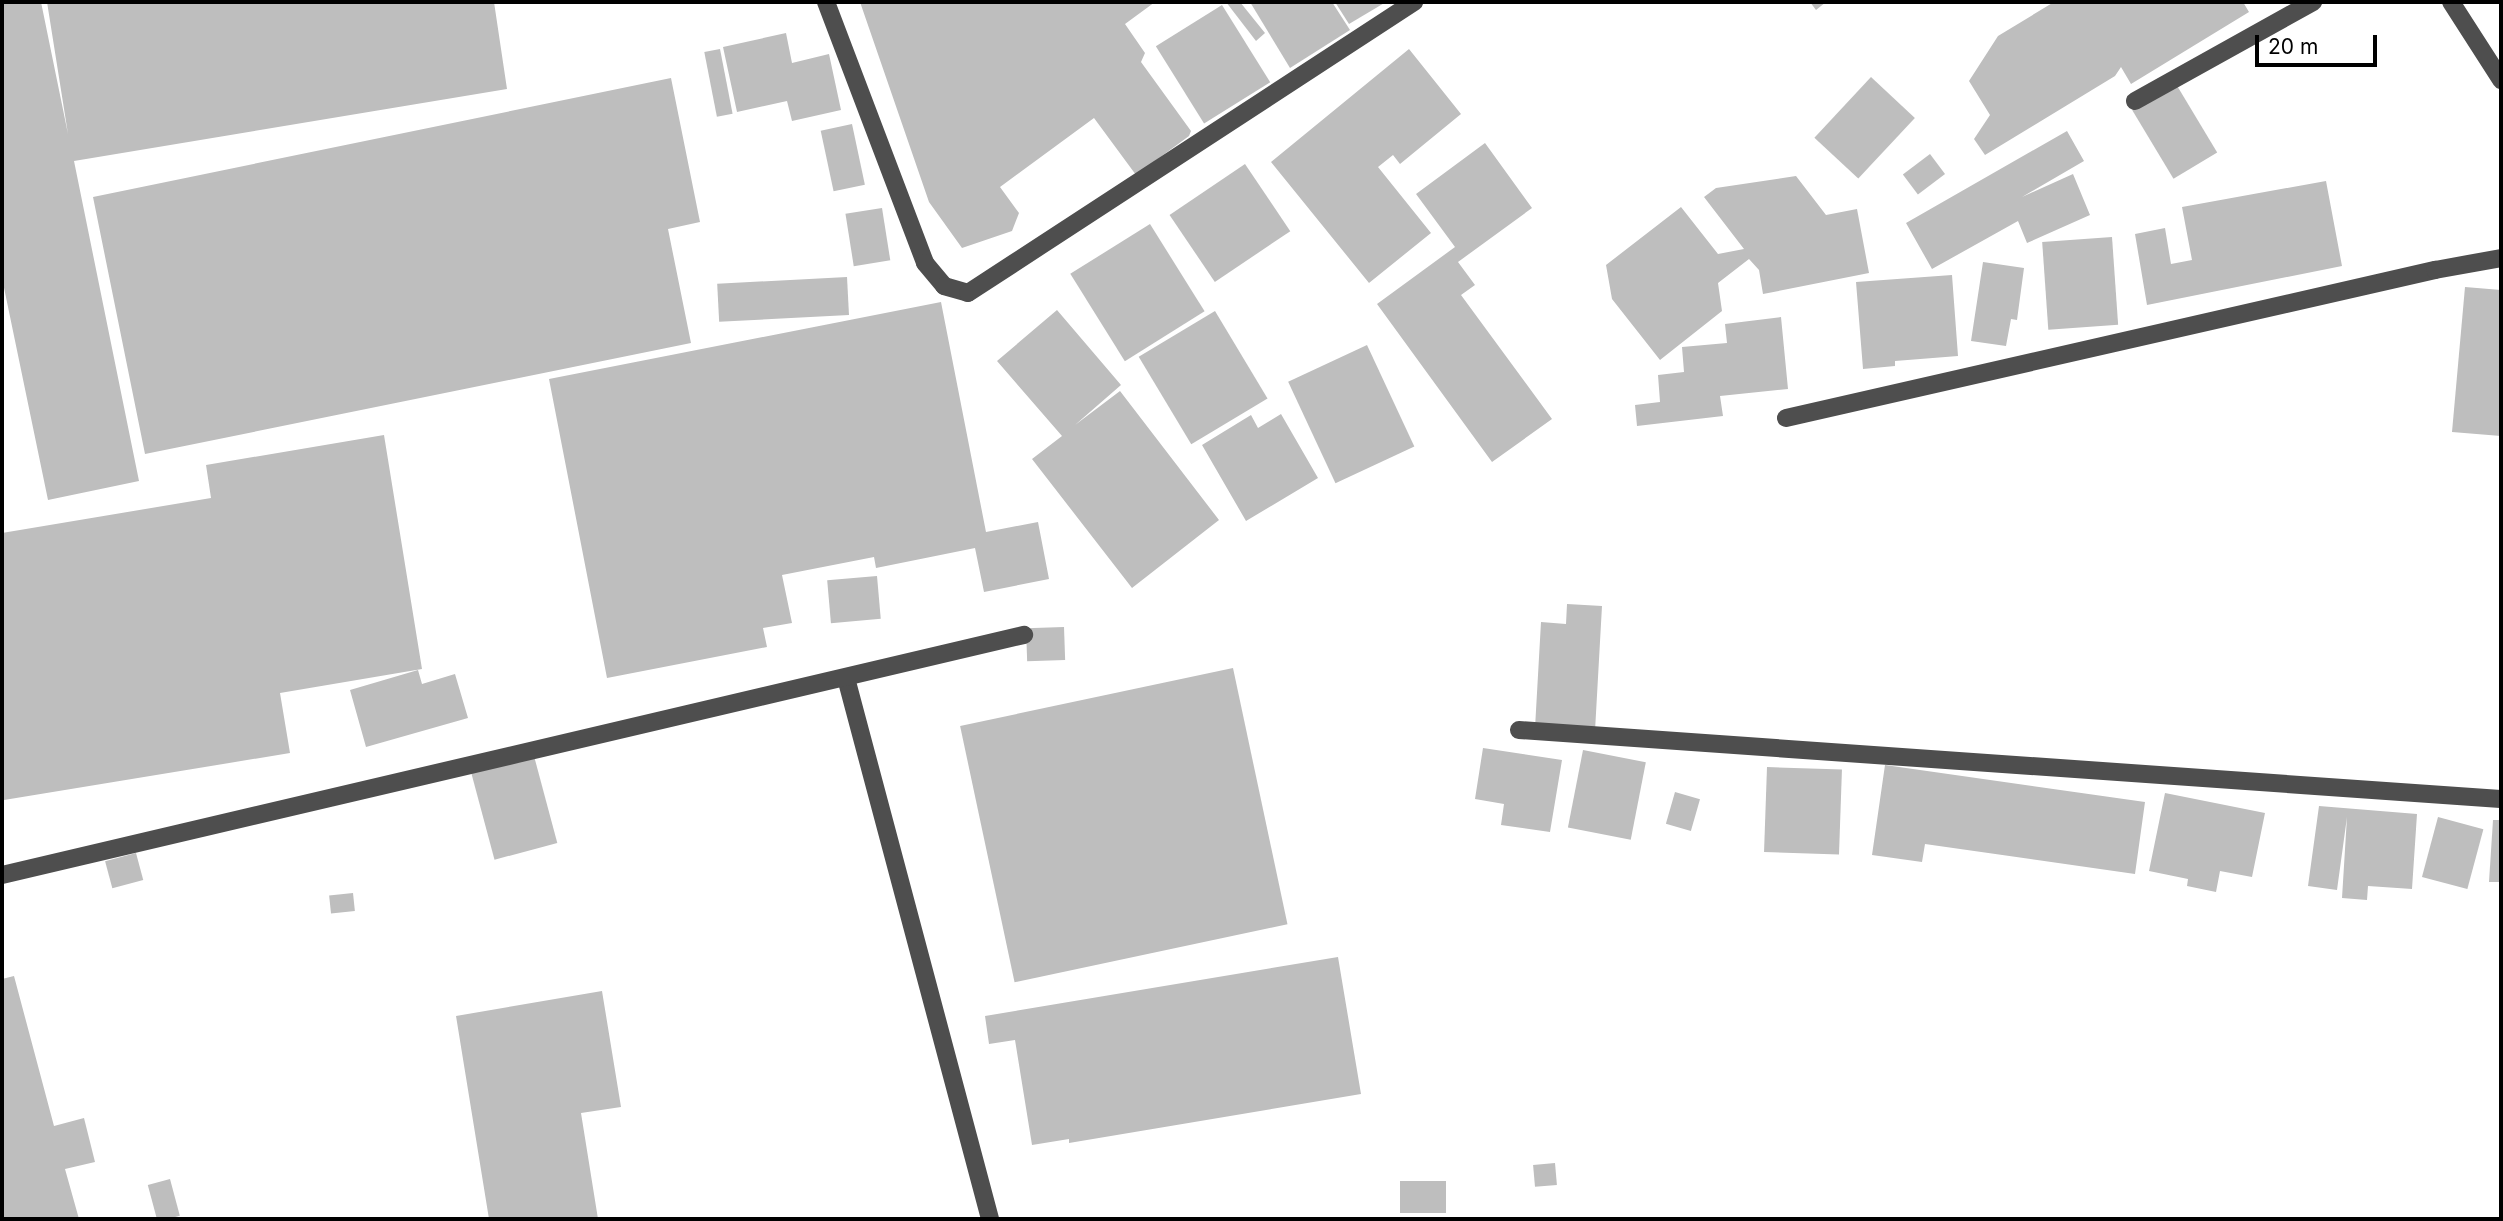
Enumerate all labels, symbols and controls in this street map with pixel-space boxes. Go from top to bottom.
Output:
scale bar [2258,21,2380,65]
text: 20 m [2268,34,2318,59]

